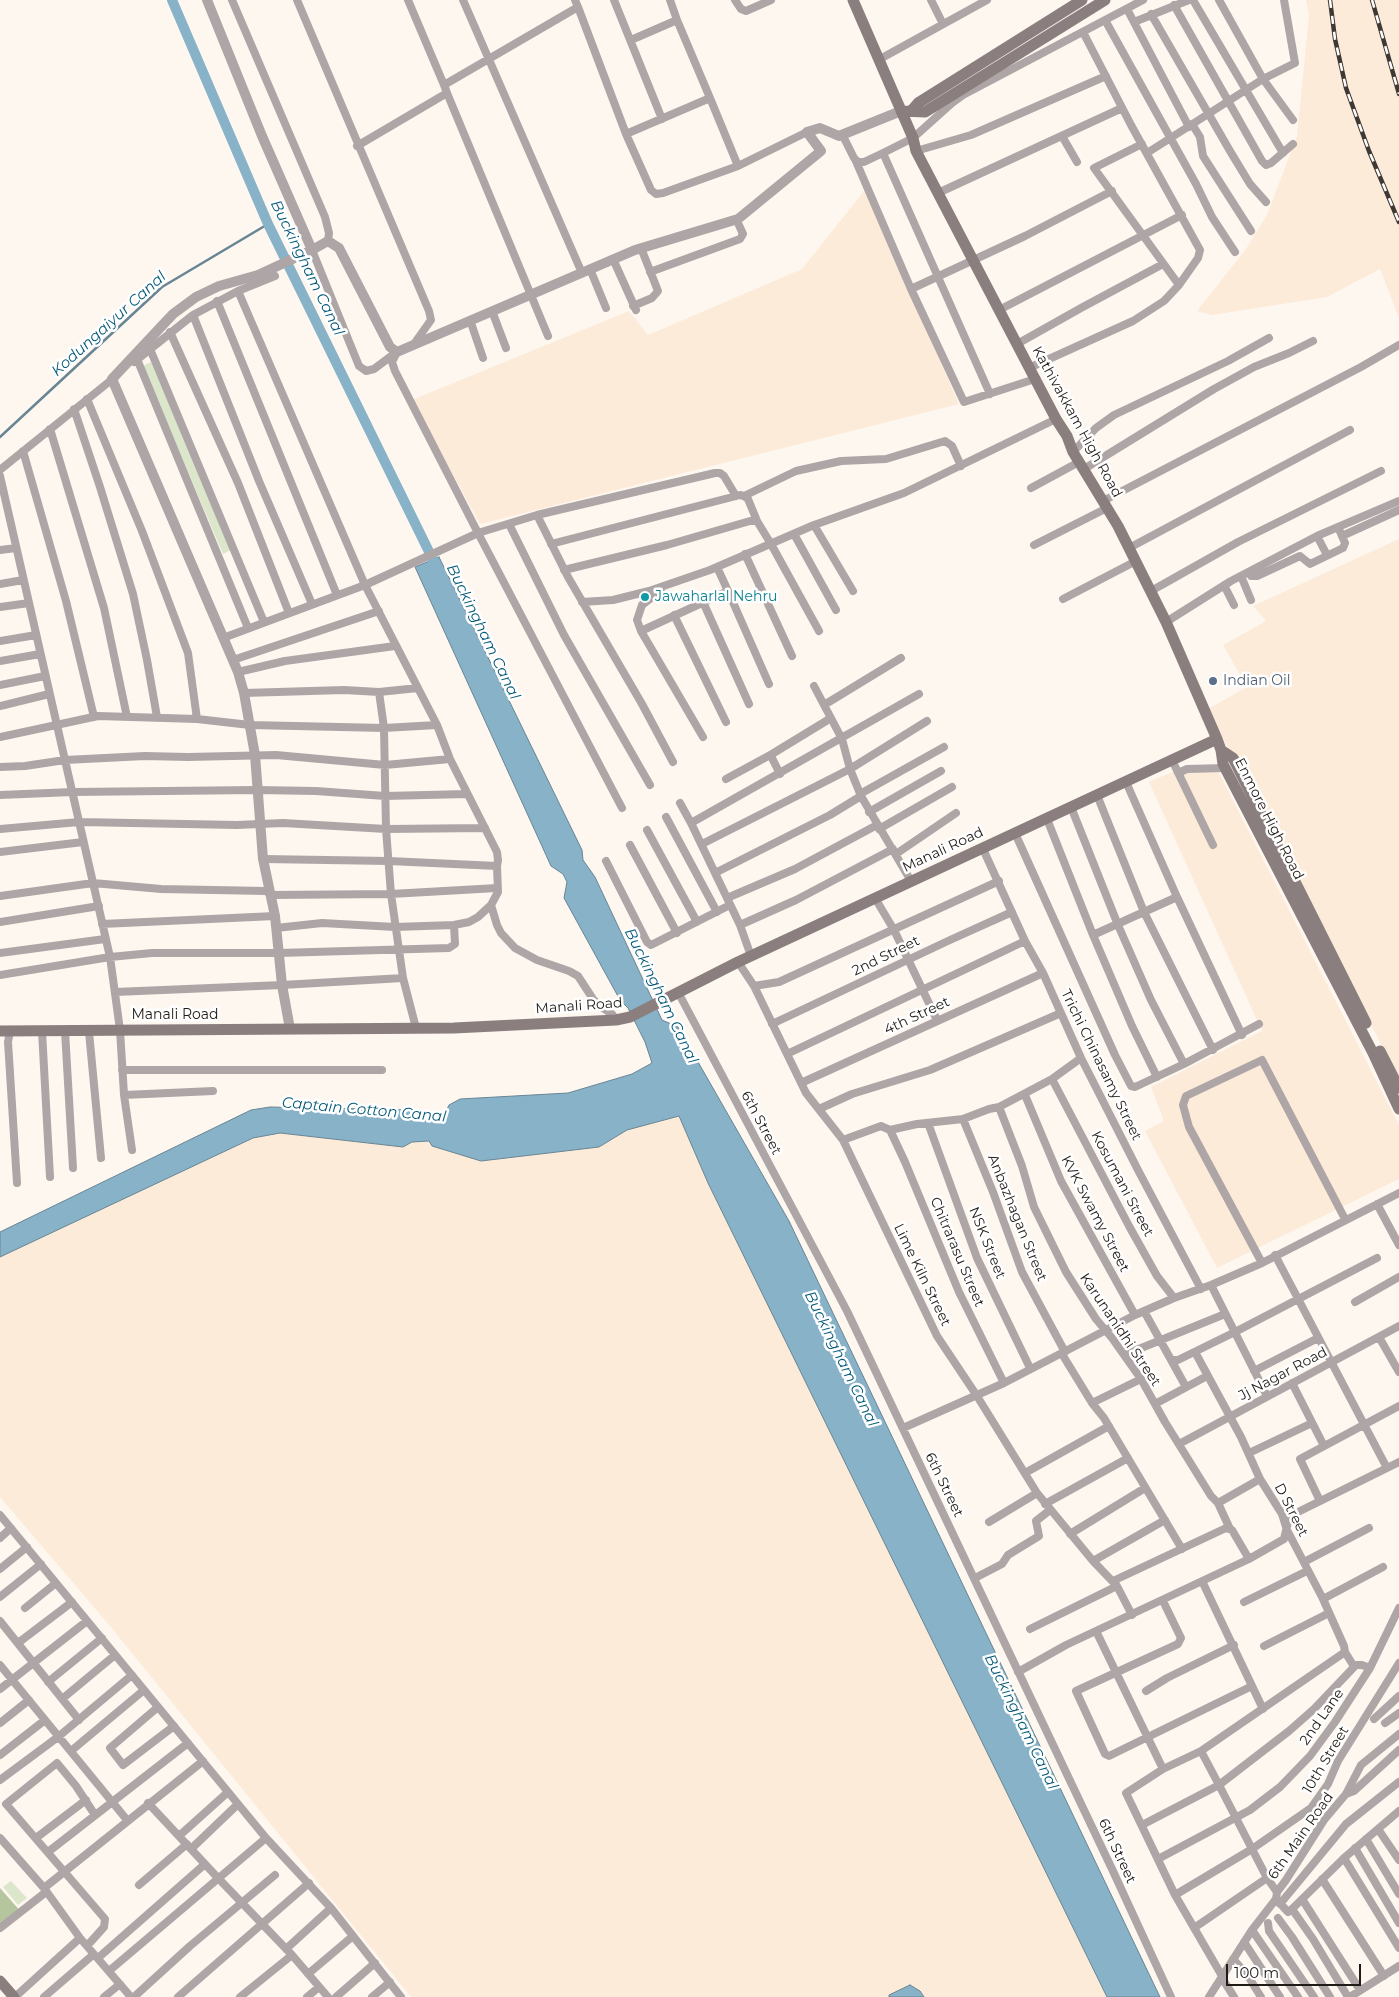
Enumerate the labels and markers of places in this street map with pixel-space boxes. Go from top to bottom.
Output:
place label: Jawaharlal Nehru [655,589,777,605]
marker: Jawaharlal Nehru [639,591,651,603]
place label: Indian Oil [1223,673,1291,689]
marker: Indian Oil [1207,675,1219,687]

